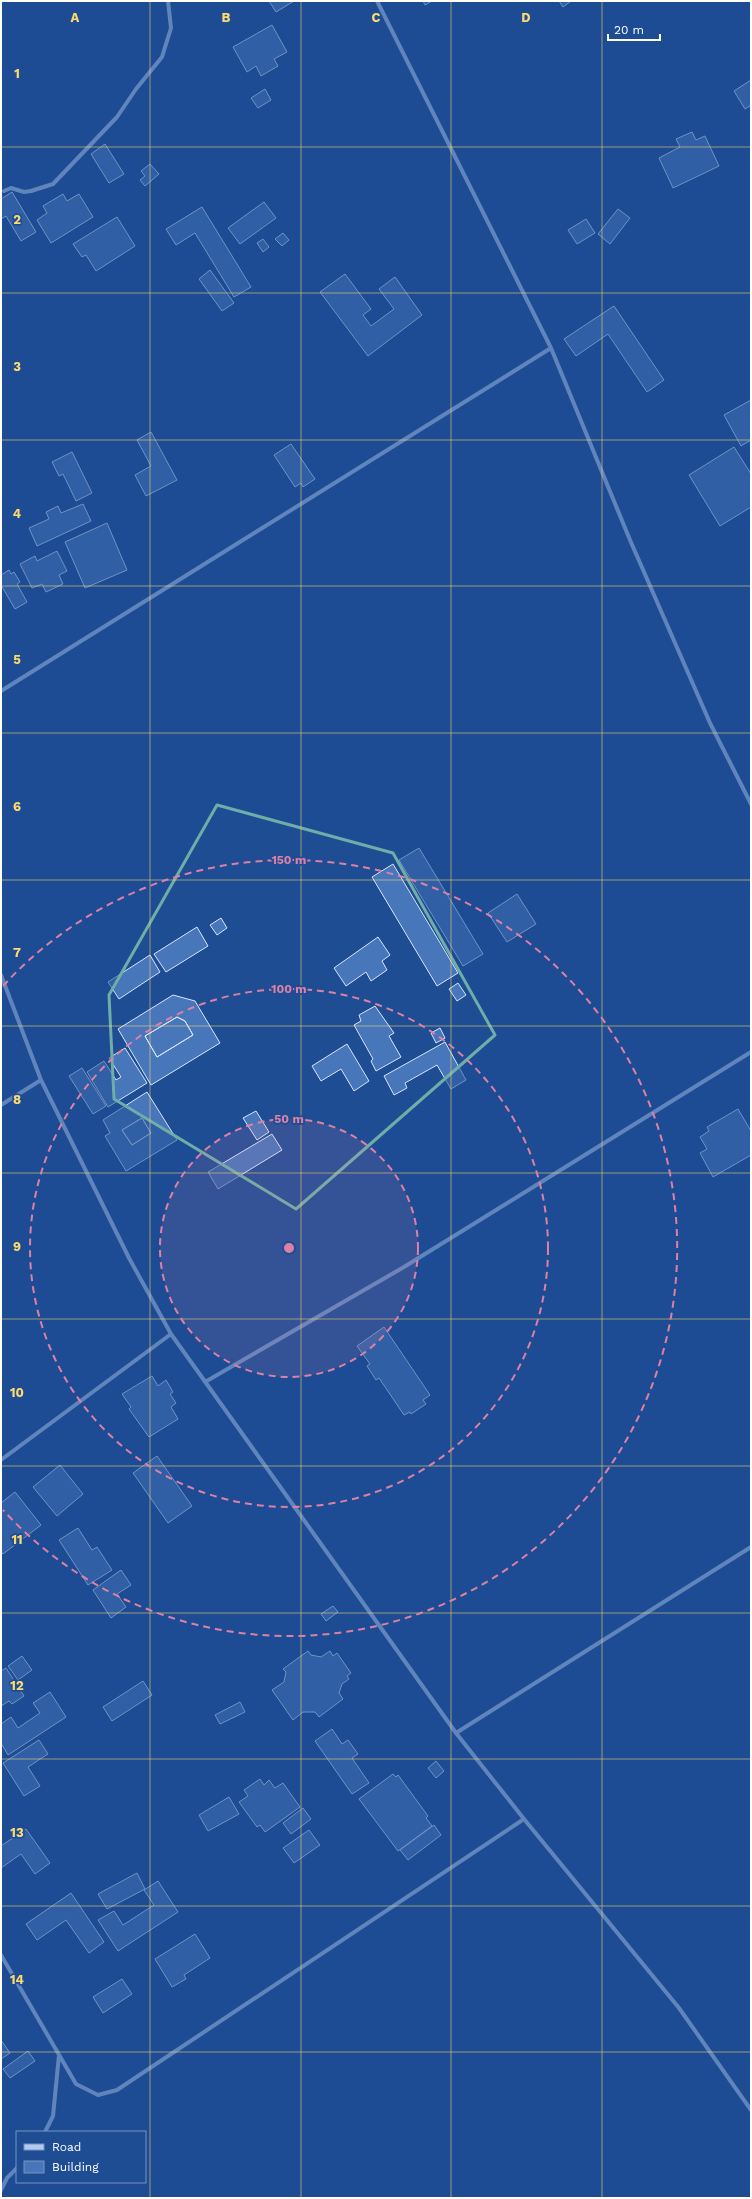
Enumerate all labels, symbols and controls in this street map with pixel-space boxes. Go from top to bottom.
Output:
text: A [71,10,80,25]
text: B [222,10,231,25]
text: C [372,10,381,25]
text: D [521,10,531,25]
scale bar [608,16,660,42]
text: 20 m [614,23,644,37]
text: 1 [14,66,20,81]
text: 2 [13,212,21,227]
text: 3 [13,359,21,374]
text: 4 [13,506,22,521]
text: 5 [13,652,21,667]
text: 6 [13,799,21,814]
text: 150 m [272,853,306,867]
text: 7 [13,945,21,960]
text: 100 m [271,982,307,996]
text: 8 [13,1092,21,1107]
text: 50 m [274,1112,304,1126]
text: 9 [13,1239,21,1254]
centre of rings [282,1241,296,1255]
text: 10 [10,1385,24,1400]
text: 11 [11,1532,23,1547]
text: 12 [10,1678,24,1693]
text: 13 [10,1825,24,1840]
text: 14 [10,1972,25,1987]
legend [16,2131,146,2183]
text: Road [52,2140,81,2154]
text: Building [52,2160,99,2174]

